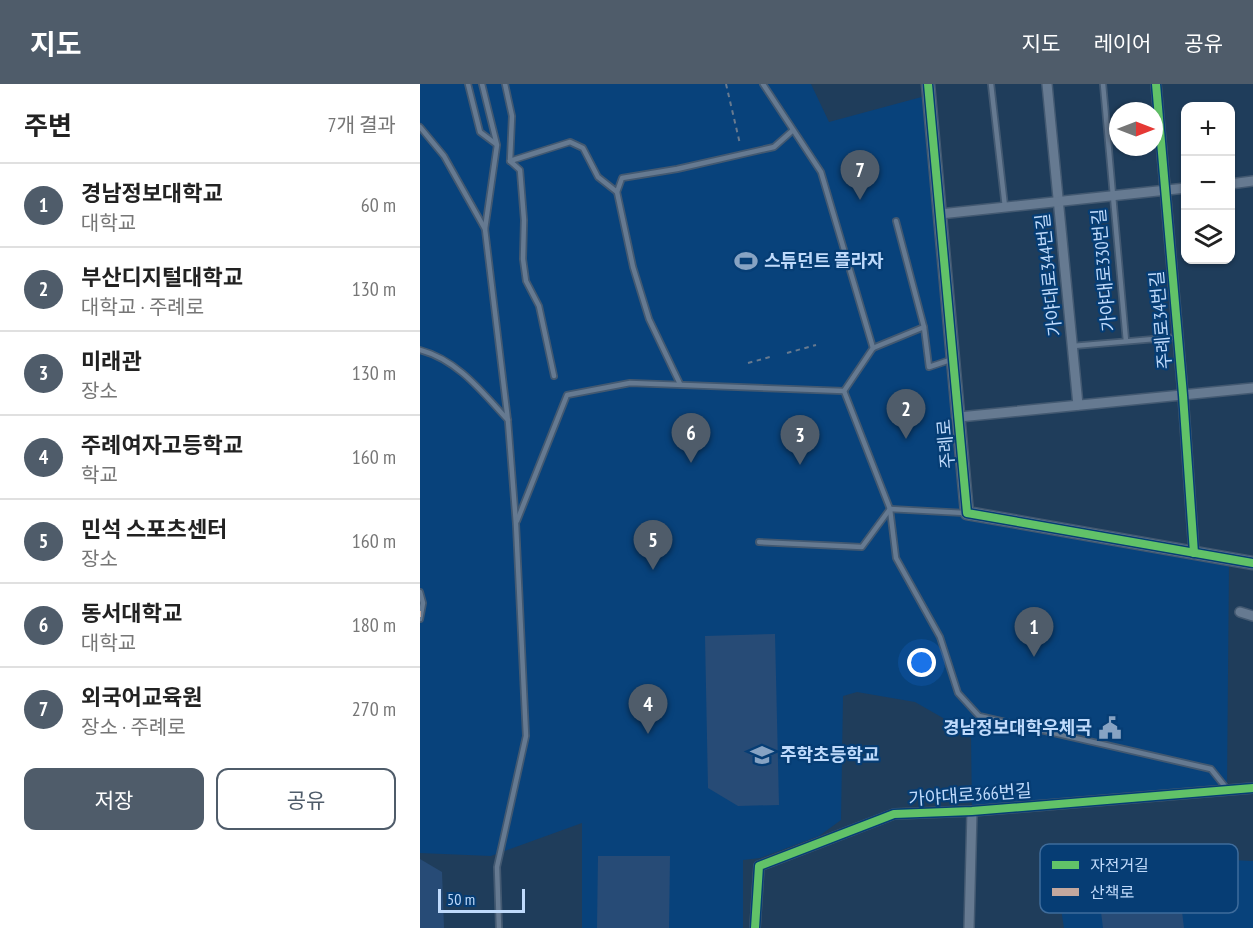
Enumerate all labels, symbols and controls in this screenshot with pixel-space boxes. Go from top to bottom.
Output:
text: 지도 [30,25,82,62]
text: 지도 [1022,30,1060,57]
text: 레이어 [1093,30,1151,57]
text: 공유 [1184,30,1223,57]
north arrow [1109,102,1163,156]
map controls [1181,102,1235,264]
button: + [1181,102,1235,156]
text: 주변 [24,109,72,142]
text: 7개 결과 [328,112,396,138]
pin: 7 [840,150,880,200]
button: − [1181,156,1235,210]
text: 경남정보대학교 [81,179,223,207]
text: 1 [39,192,48,218]
text: 60 m [361,192,396,218]
street label: 가야대로330번길 [1087,207,1120,333]
text: 대학교 [81,210,136,236]
button: layers [1181,210,1235,264]
street label: 가야대로344번길 [1031,212,1066,338]
sports icon: 스튜던트 플라자 [733,248,759,274]
place label: 스튜던트 플라자 [764,249,884,272]
text: 부산디지털대학교 [81,263,243,291]
street label: 주례로34번길 [1145,270,1176,370]
text: 2 [39,276,48,302]
text: 130 m [352,276,396,302]
text: 대학교 · 주례로 [81,294,204,320]
text: 미래관 [81,347,142,375]
text: 3 [39,360,48,386]
text: 130 m [352,360,396,386]
text: 장소 [81,378,118,404]
pin: 2 [886,390,926,439]
pin: 6 [672,414,710,463]
pin: 3 [780,416,820,465]
street label: 주례로 [932,418,959,470]
text: 주례여자고등학교 [81,431,243,459]
text: 4 [39,444,48,470]
text: 160 m [352,444,396,470]
text: 학교 [81,462,118,488]
text: 민석 스포츠센터 [81,515,227,543]
pin: 5 [634,520,672,570]
text: 5 [39,528,48,554]
text: 160 m [352,528,396,554]
text: 장소 [81,546,118,572]
text: 동서대학교 [81,599,182,627]
pin: 1 [1014,608,1054,657]
text: 6 [39,612,48,638]
text: 180 m [352,612,396,638]
text: 대학교 [81,630,136,656]
your location [907,648,936,677]
text: 외국어교육원 [81,683,202,711]
pin: 4 [628,684,668,734]
text: 7 [39,696,48,722]
text: 270 m [352,696,396,722]
text: 장소 · 주례로 [81,714,186,740]
public building icon: 경남정보대학우체국 [1097,715,1123,741]
place label: 경남정보대학우체국 [943,716,1092,739]
school or university icon: 주학초등학교 [749,742,775,768]
place label: 주학초등학교 [780,743,879,766]
button: 저장 [24,768,204,830]
button: 공유 [216,768,396,830]
street label: 가야대로366번길 [907,779,1032,810]
legend [1040,844,1238,913]
text: 자전거길 [1090,855,1149,875]
text: 산책로 [1090,882,1134,902]
scale bar [438,886,525,914]
text: 50 m [447,889,475,909]

